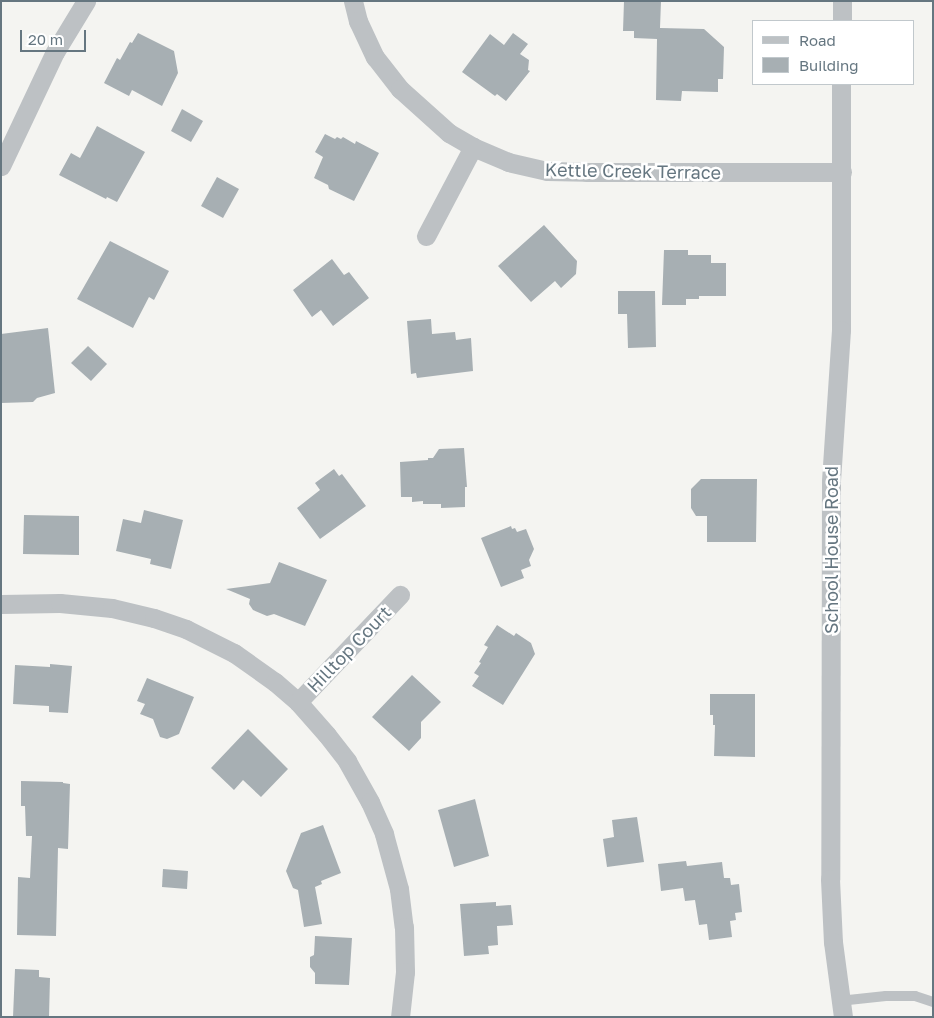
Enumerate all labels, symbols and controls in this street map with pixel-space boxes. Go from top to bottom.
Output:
scale bar [22,20,89,52]
legend [752,20,914,85]
text: 20 m [28,30,63,48]
text: Road [799,31,836,49]
text: Building [799,56,859,74]
street label: Kettle Creek Terrace [545,159,721,183]
street label: School House Road [820,466,842,634]
street label: Hilltop Court [302,601,396,697]

